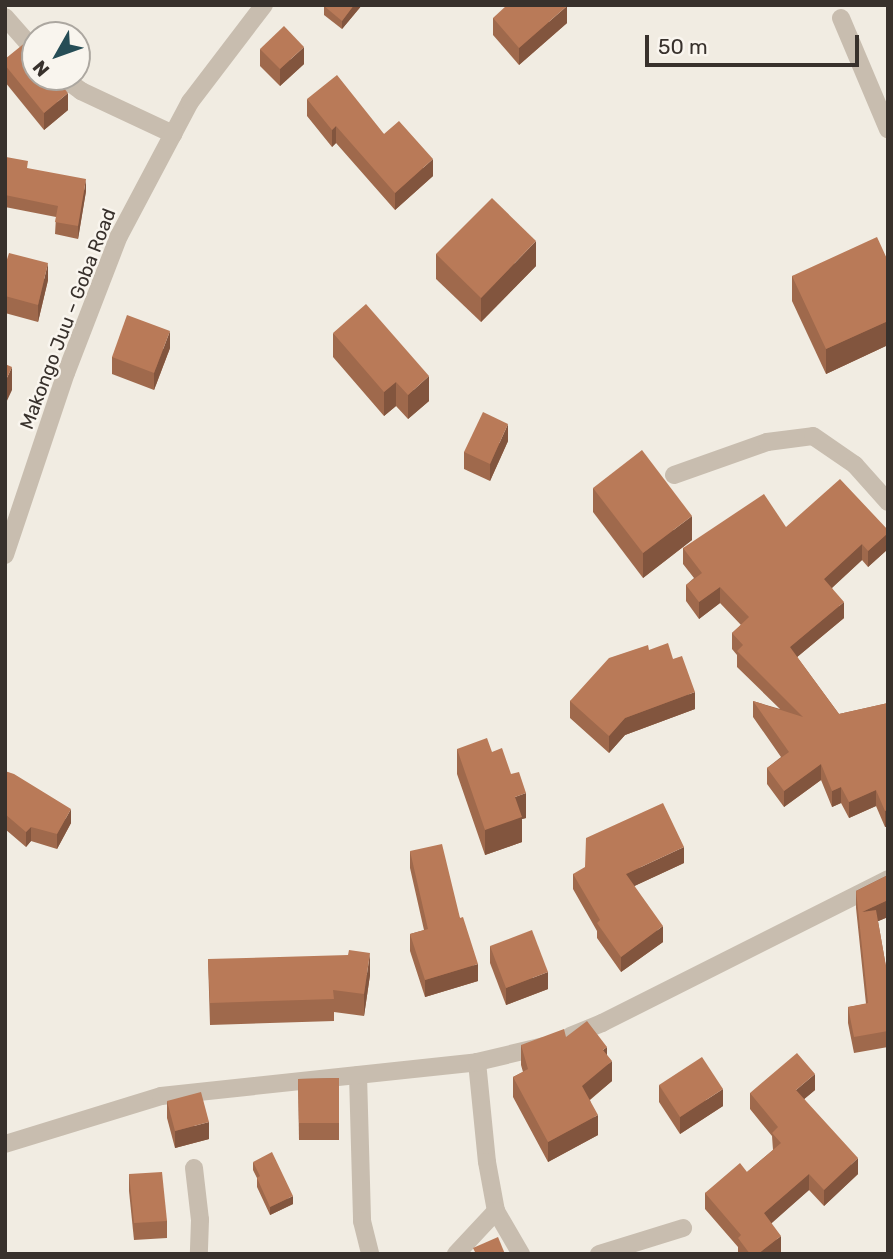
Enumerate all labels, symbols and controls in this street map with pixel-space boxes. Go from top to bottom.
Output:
north arrow [21,21,91,91]
scale bar [648,21,862,65]
text: 50 m [658,34,708,59]
text: N [28,56,54,81]
street label: Makongo Juu – Goba Road [15,205,121,433]

